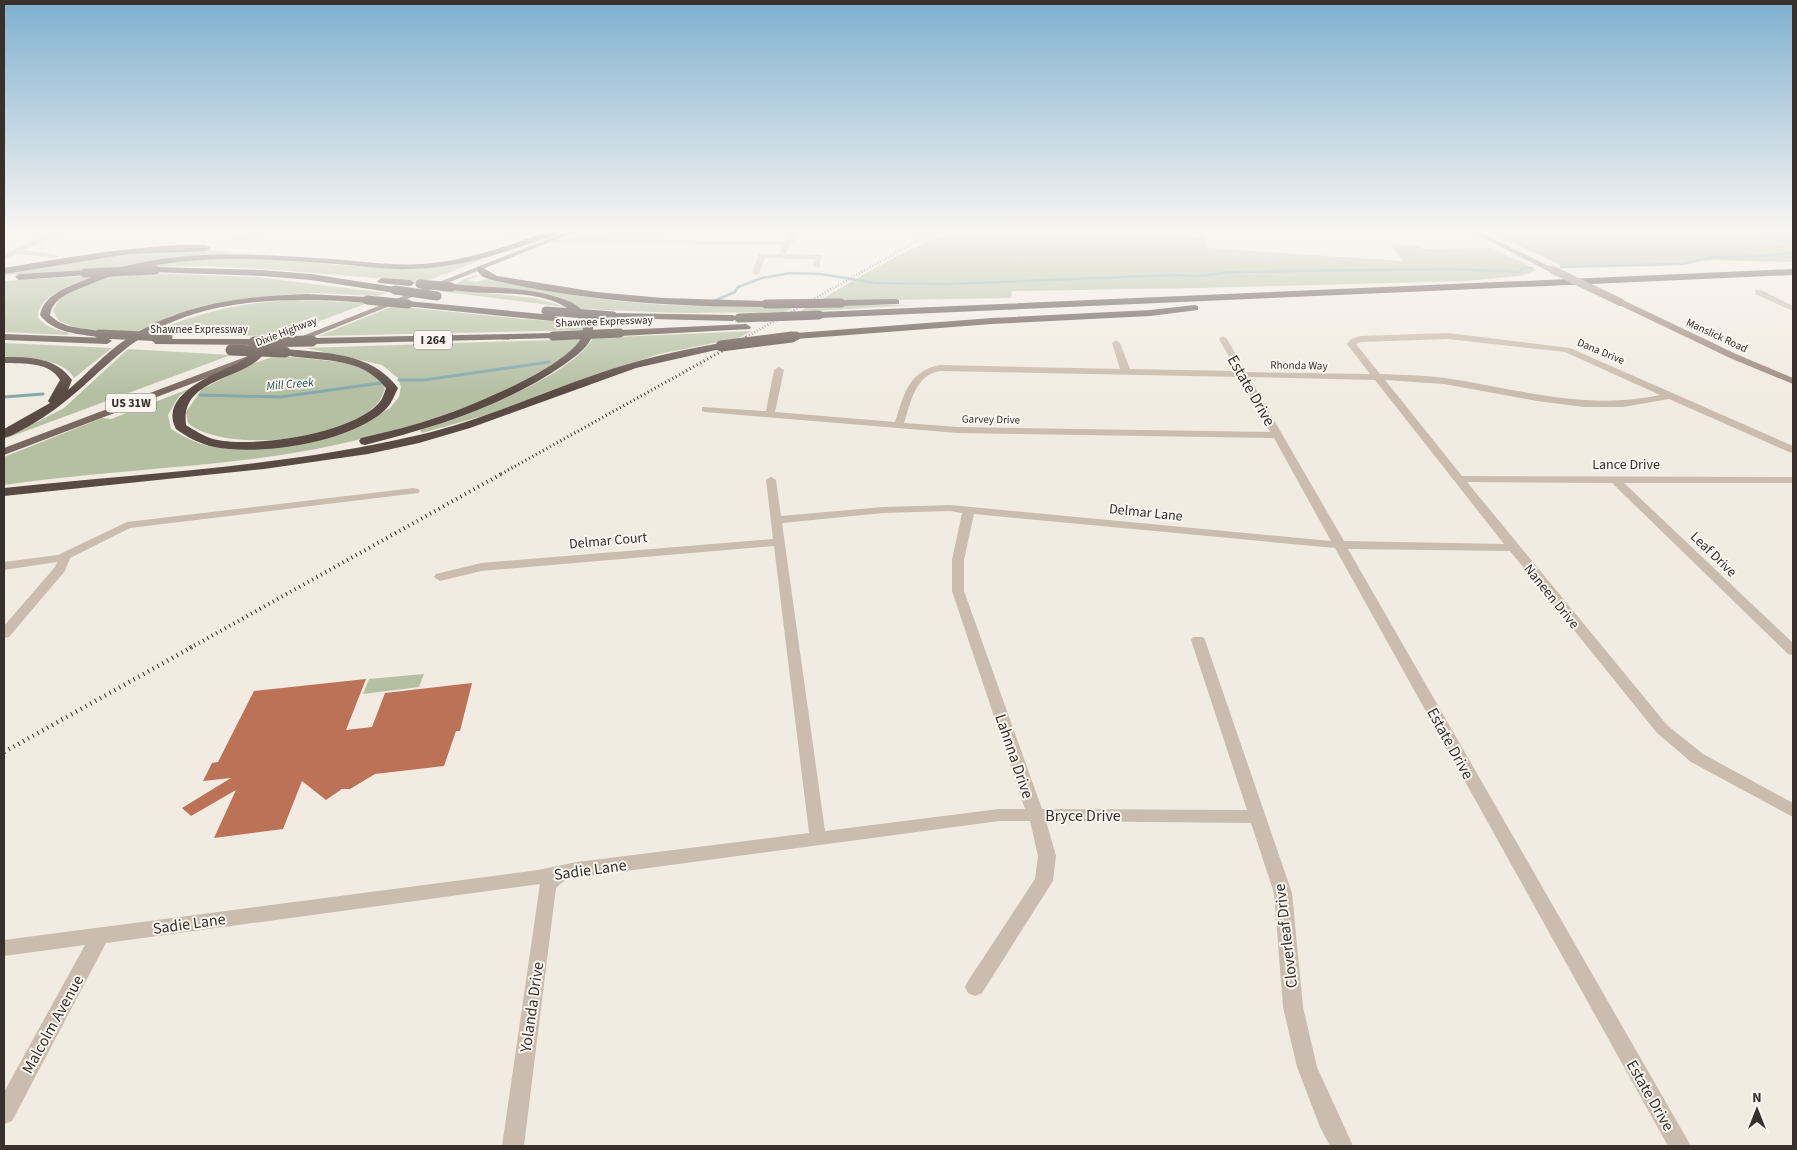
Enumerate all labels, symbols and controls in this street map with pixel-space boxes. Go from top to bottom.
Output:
street label: Shawnee Expressway [555,312,653,331]
street label: Dixie Highway [253,313,319,350]
street label: Manslick Road [1684,315,1750,356]
street label: Shawnee Expressway [150,322,248,337]
road number: I 264 [414,330,452,350]
street label: Dana Drive [1575,335,1627,368]
street label: Estate Drive [1222,351,1280,430]
street label: Rhonda Way [1270,358,1328,373]
water label: Mill Creek [266,374,315,395]
road number: US 31W [106,393,156,412]
street label: Garvey Drive [962,411,1021,428]
street label: Lance Drive [1592,455,1660,475]
street label: Delmar Lane [1108,499,1184,527]
street label: Leaf Drive [1686,527,1741,582]
street label: Delmar Court [568,528,648,554]
street label: Naneen Drive [1519,560,1584,633]
street label: Estate Drive [1421,704,1479,783]
street label: Lahnna Drive [989,711,1039,802]
street label: Bryce Drive [1045,805,1121,827]
street label: Sadie Lane [552,854,628,886]
street label: Cloverleaf Drive [1269,882,1303,989]
street label: Sadie Lane [151,908,227,940]
street label: Yolanda Drive [515,960,549,1055]
street label: Malcolm Avenue [17,971,89,1078]
street label: Estate Drive [1621,1056,1679,1135]
north arrow [1732,1085,1782,1135]
text: N [1752,1088,1762,1108]

